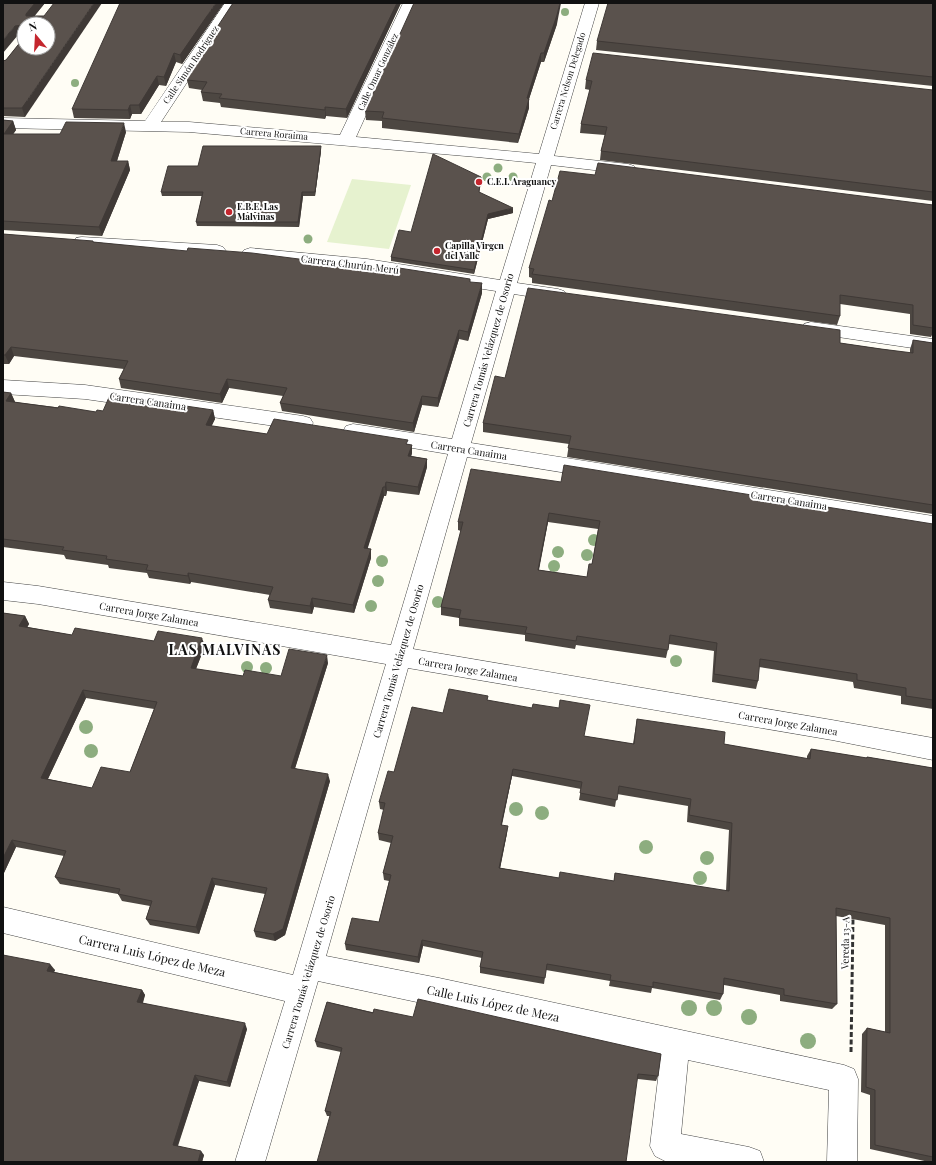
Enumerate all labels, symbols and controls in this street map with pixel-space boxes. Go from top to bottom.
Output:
north arrow [16,16,56,56]
text: N [27,18,39,34]
street label: Calle Simón Rodríguez [159,23,221,106]
street label: Calle Omar González [354,31,400,112]
street label: Carrera Nelson Delegado [547,31,588,131]
street label: Carrera Roraima [240,124,309,142]
place label: C.E.I. Araguaney [487,175,556,187]
marker: C.E.I. Araguaney [474,177,484,187]
place label: E.B.E. Las Malvinas [237,200,278,222]
marker: E.B.E. Las Malvinas [224,207,234,217]
place label: Capilla Virgen del Valle [445,239,504,261]
marker: Capilla Virgen del Valle [432,246,442,256]
street label: Carrera Churún Merú [300,251,400,277]
street label: Carrera Tomás Velázquez de Osorio [459,271,517,429]
street label: Carrera Canaima [109,389,187,413]
street label: Carrera Canaima [430,437,508,463]
street label: Carrera Canaima [750,487,828,513]
street label: Carrera Tomás Velázquez de Osorio [369,582,427,740]
street label: Carrera Jorge Zalamea [98,598,200,630]
district label: LAS MALVINAS [169,640,281,659]
street label: Carrera Jorge Zalamea [417,653,519,685]
street label: Carrera Jorge Zalamea [737,707,839,739]
street label: Carrera Tomás Velázquez de Osorio [278,893,338,1050]
street label: Vereda 13-A [838,916,852,970]
street label: Carrera Luis López de Meza [77,930,227,980]
street label: Calle Luis López de Meza [425,981,561,1025]

